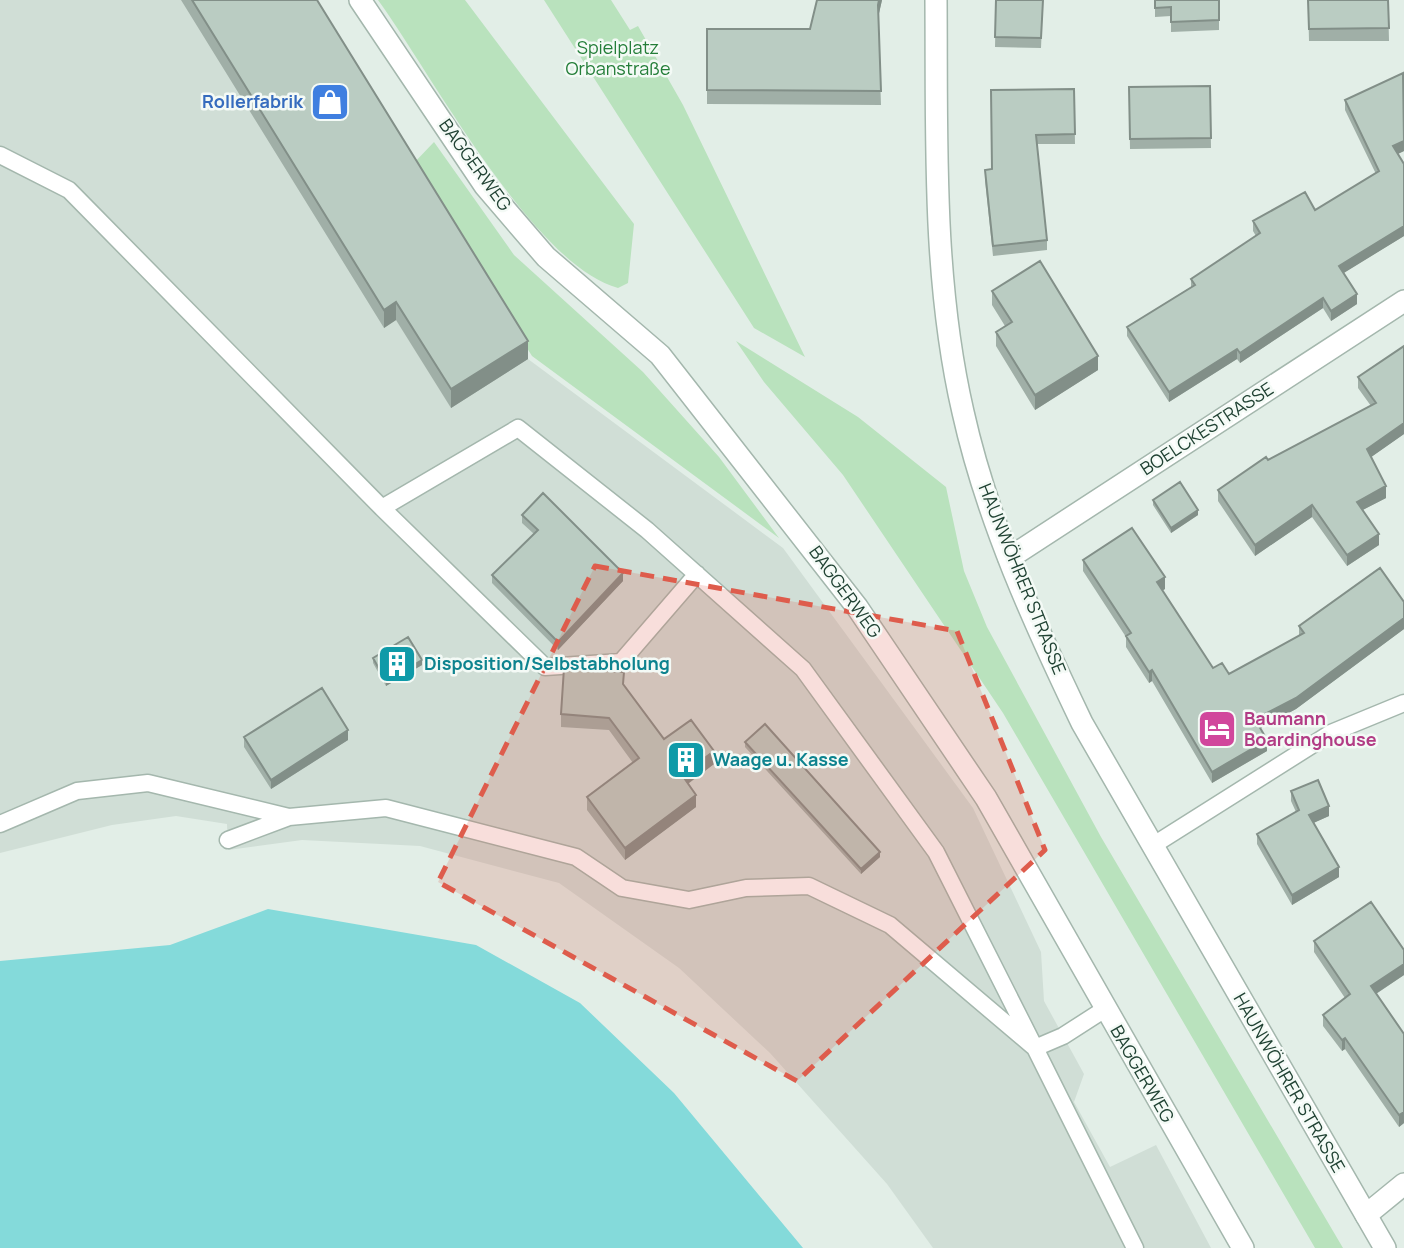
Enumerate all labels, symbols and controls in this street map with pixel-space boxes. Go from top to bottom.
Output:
park label: Spielplatz Orbanstraße [566,35,670,80]
shop icon: Rollerfabrik [309,81,351,123]
place label: Rollerfabrik [202,89,304,113]
street label: BAGGERWEG [434,114,518,216]
street label: BOELCKESTRASSE [1135,376,1277,480]
street label: HAUNWÖHRER STRASSE [974,480,1072,678]
street label: BAGGERWEG [804,541,888,643]
building icon: Disposition/Selbstabholung [376,643,418,685]
place label: Disposition/Selbstabholung [424,651,670,675]
place label: Baumann Boardinghouse [1244,706,1377,751]
hotel icon: Baumann Boardinghouse [1196,708,1238,750]
building icon: Waage u. Kasse [665,739,707,781]
place label: Waage u. Kasse [713,747,849,771]
street label: HAUNWÖHRER STRASSE [1229,988,1351,1177]
street label: BAGGERWEG [1105,1021,1180,1127]

